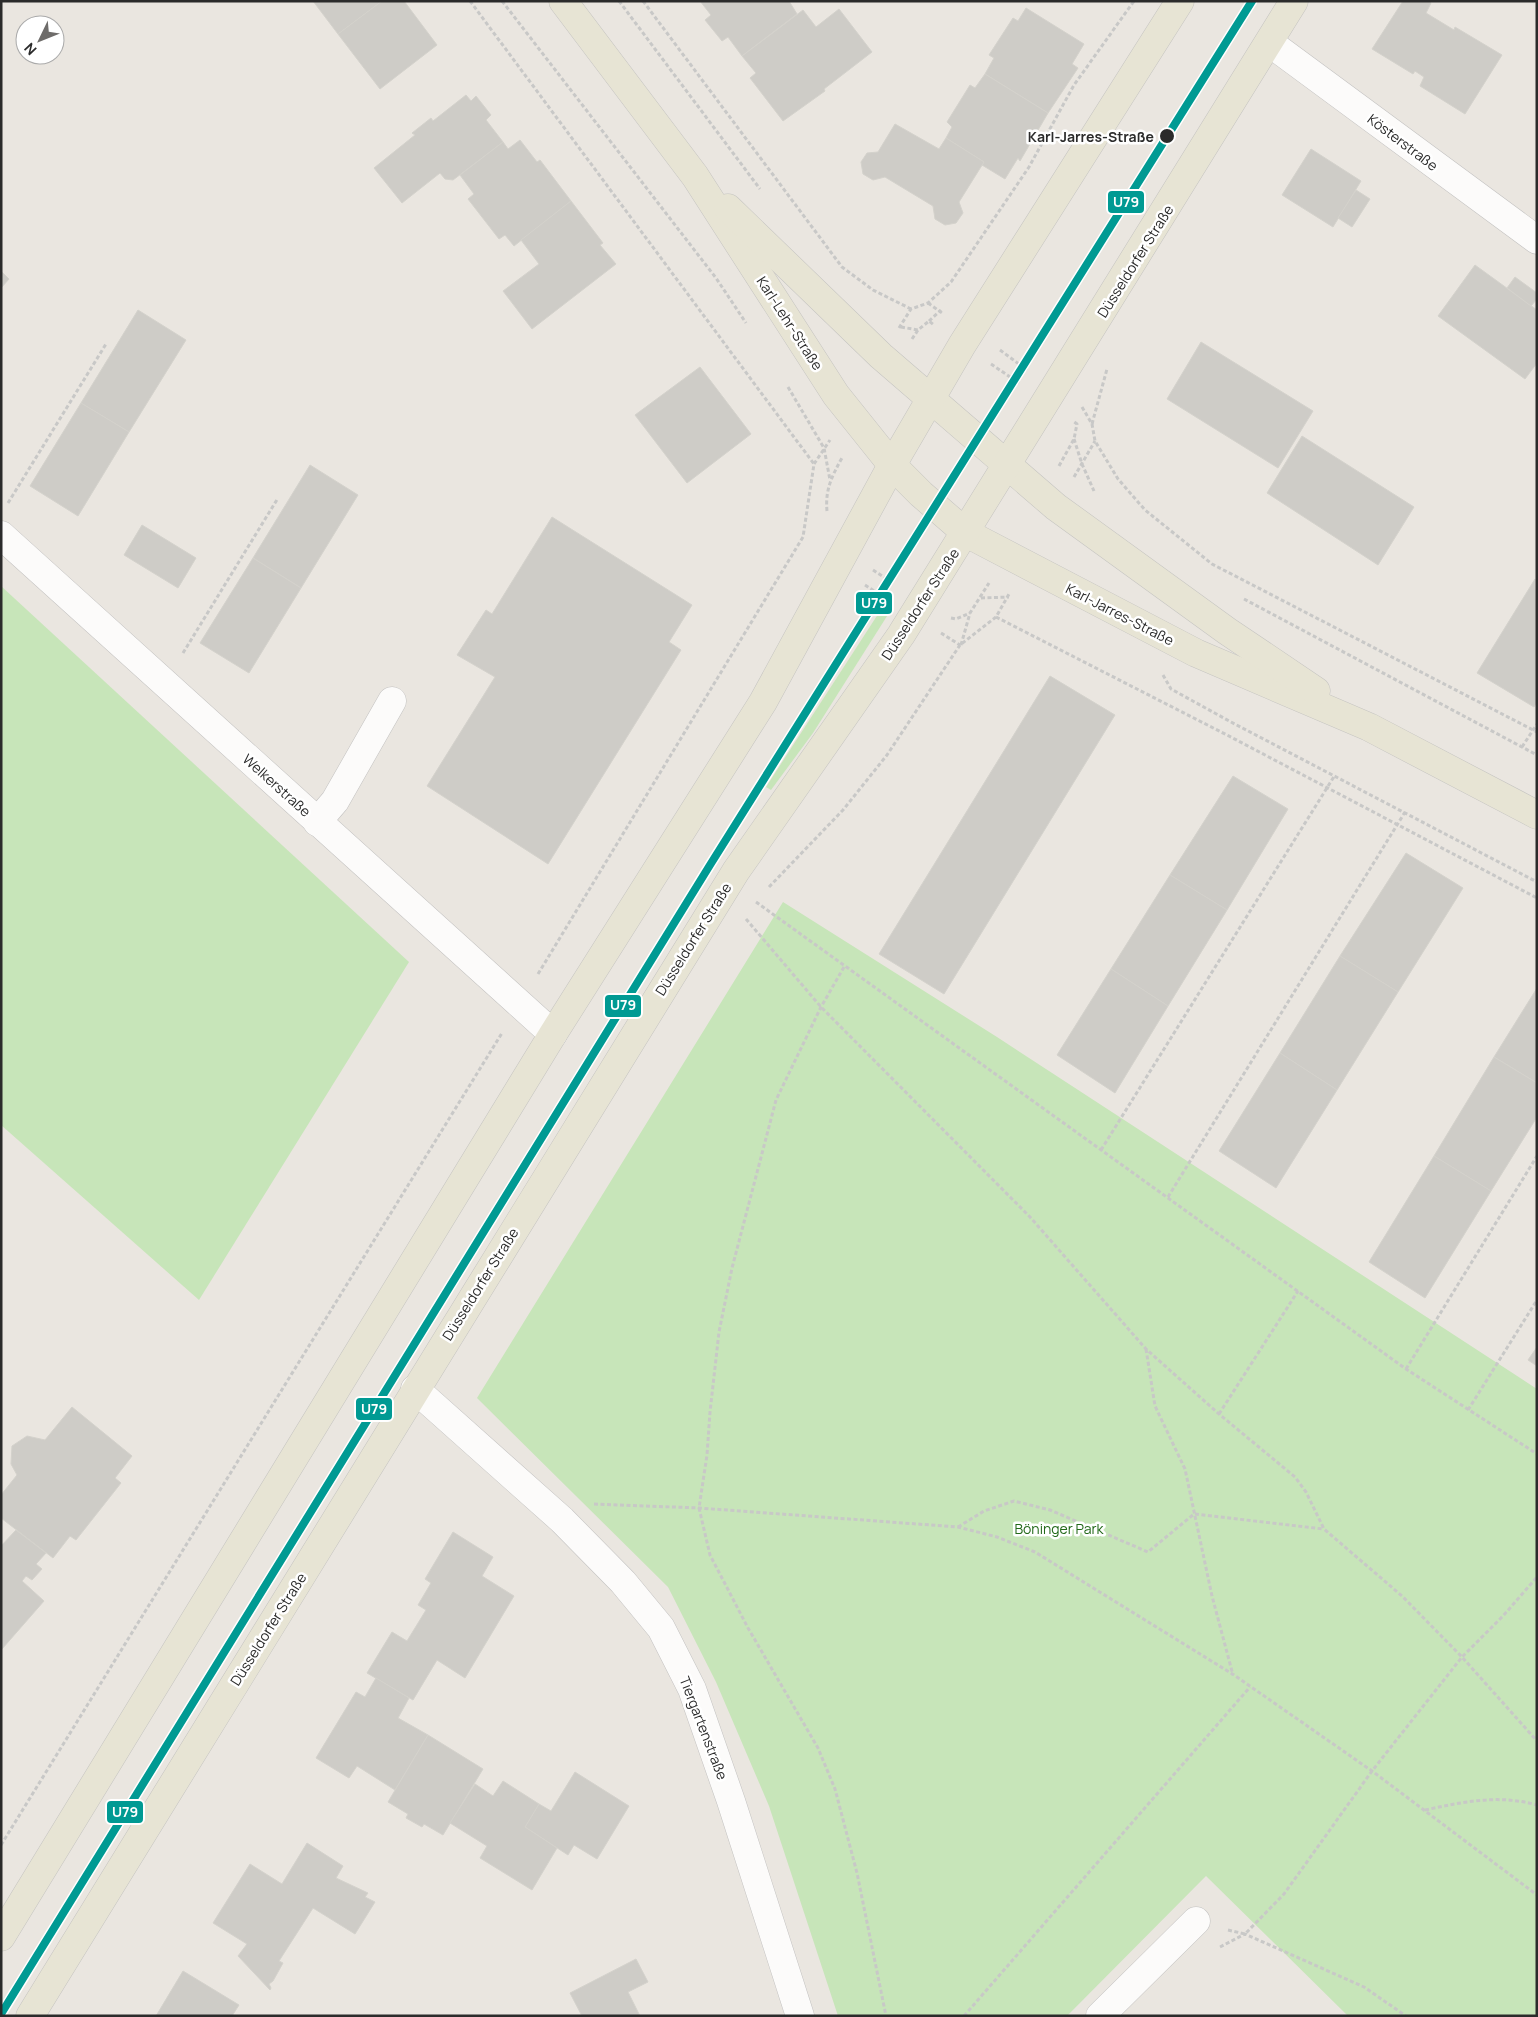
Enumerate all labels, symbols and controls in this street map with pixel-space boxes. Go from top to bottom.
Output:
north arrow [15,15,65,65]
text: N [20,39,41,59]
street label: Kösterstraße [1364,109,1442,175]
place label: Karl-Jarres-Straße [1028,127,1154,146]
marker: Karl-Jarres-Straße [1158,127,1176,145]
line badge: U79 [1107,190,1145,214]
text: U79 [1113,192,1139,211]
street label: Düsseldorfer Straße [1093,201,1177,321]
street label: Karl-Lehr-Straße [753,272,827,374]
street label: Düsseldorfer Straße [877,544,963,664]
street label: Karl-Jarres-Straße [1063,579,1177,649]
line badge: U79 [855,591,893,615]
text: U79 [861,593,887,612]
street label: Welkerstraße [239,749,315,821]
street label: Düsseldorfer Straße [651,879,735,999]
line badge: U79 [604,994,642,1018]
text: U79 [610,995,636,1014]
street label: Düsseldorfer Straße [438,1224,522,1344]
line badge: U79 [355,1397,393,1421]
text: U79 [361,1399,387,1418]
park label: Böninger Park [1015,1519,1105,1538]
street label: Düsseldorfer Straße [226,1569,310,1689]
street label: Tiergartenstraße [676,1674,732,1782]
line badge: U79 [106,1800,144,1824]
text: U79 [112,1802,138,1821]

